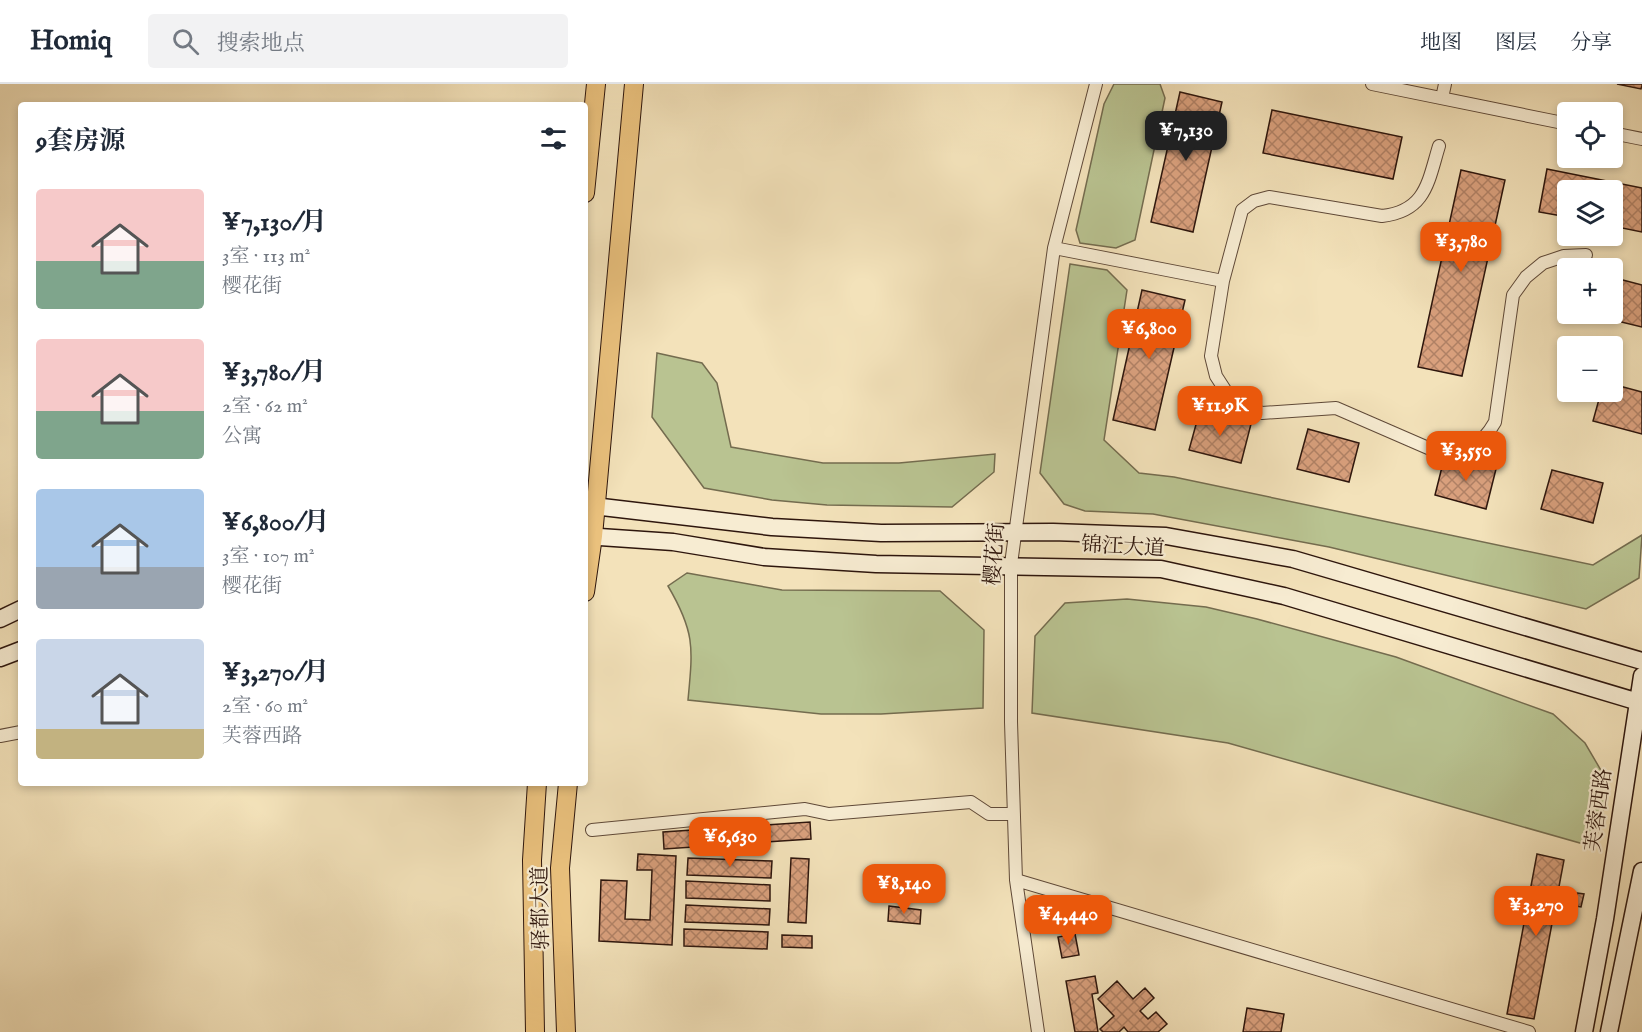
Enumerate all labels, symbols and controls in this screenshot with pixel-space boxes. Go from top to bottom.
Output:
search box [148,14,568,68]
text: Homiq [30,24,112,59]
icon: search [169,25,202,58]
text: 搜索地点 [217,30,305,58]
text: 地图 [1420,30,1462,57]
text: 图层 [1495,30,1537,57]
text: 分享 [1570,30,1612,57]
map controls [1557,102,1623,402]
button: locate [1557,102,1623,168]
pin: ¥7,130 [1137,111,1235,162]
text: ¥7,130 [1159,118,1213,143]
icon: filters [537,122,570,155]
text: 9套房源 [36,125,125,158]
button: layers [1557,180,1623,246]
text: ¥7,130/月 [222,206,327,239]
icon: home [84,213,156,285]
pin: ¥3,780 [1412,222,1510,273]
text: ¥3,780 [1434,229,1488,254]
text: 3室 · 113 m² [222,244,310,269]
button: + [1557,258,1623,324]
text: 樱花街 [222,274,282,299]
pin: ¥6,800 [1100,309,1198,360]
text: ¥6,800 [1121,316,1177,341]
button: − [1557,336,1623,402]
text: ¥3,780/月 [222,356,326,389]
icon: home [84,363,156,435]
pin: ¥11.9K [1171,386,1269,437]
text: ¥11.9K [1192,393,1248,418]
text: 2室 · 62 m² [222,394,308,419]
text: 公寓 [222,424,262,449]
pin: ¥3,550 [1417,431,1515,482]
text: ¥3,550 [1440,438,1492,463]
text: ¥6,800/月 [222,506,329,539]
icon: home [84,513,156,585]
street label: 樱花街 [980,522,1011,586]
street label: 锦江大道 [1080,532,1166,563]
text: 3室 · 107 m² [222,544,315,569]
text: 樱花街 [222,574,282,599]
text: ¥3,270/月 [222,656,329,689]
icon: home [84,663,156,735]
text: 2室 · 60 m² [222,694,308,719]
text: 芙蓉西路 [222,724,302,749]
street label: 芙蓉西路 [1580,767,1619,854]
pin: ¥6,630 [681,817,779,868]
text: ¥6,630 [703,824,757,849]
pin: ¥8,140 [855,864,953,915]
street label: 驿都大道 [527,866,556,950]
text: ¥8,140 [877,871,931,896]
pin: ¥3,270 [1487,886,1585,937]
text: ¥3,270 [1508,893,1564,918]
pin: ¥4,440 [1019,895,1117,946]
text: ¥4,440 [1038,902,1098,927]

